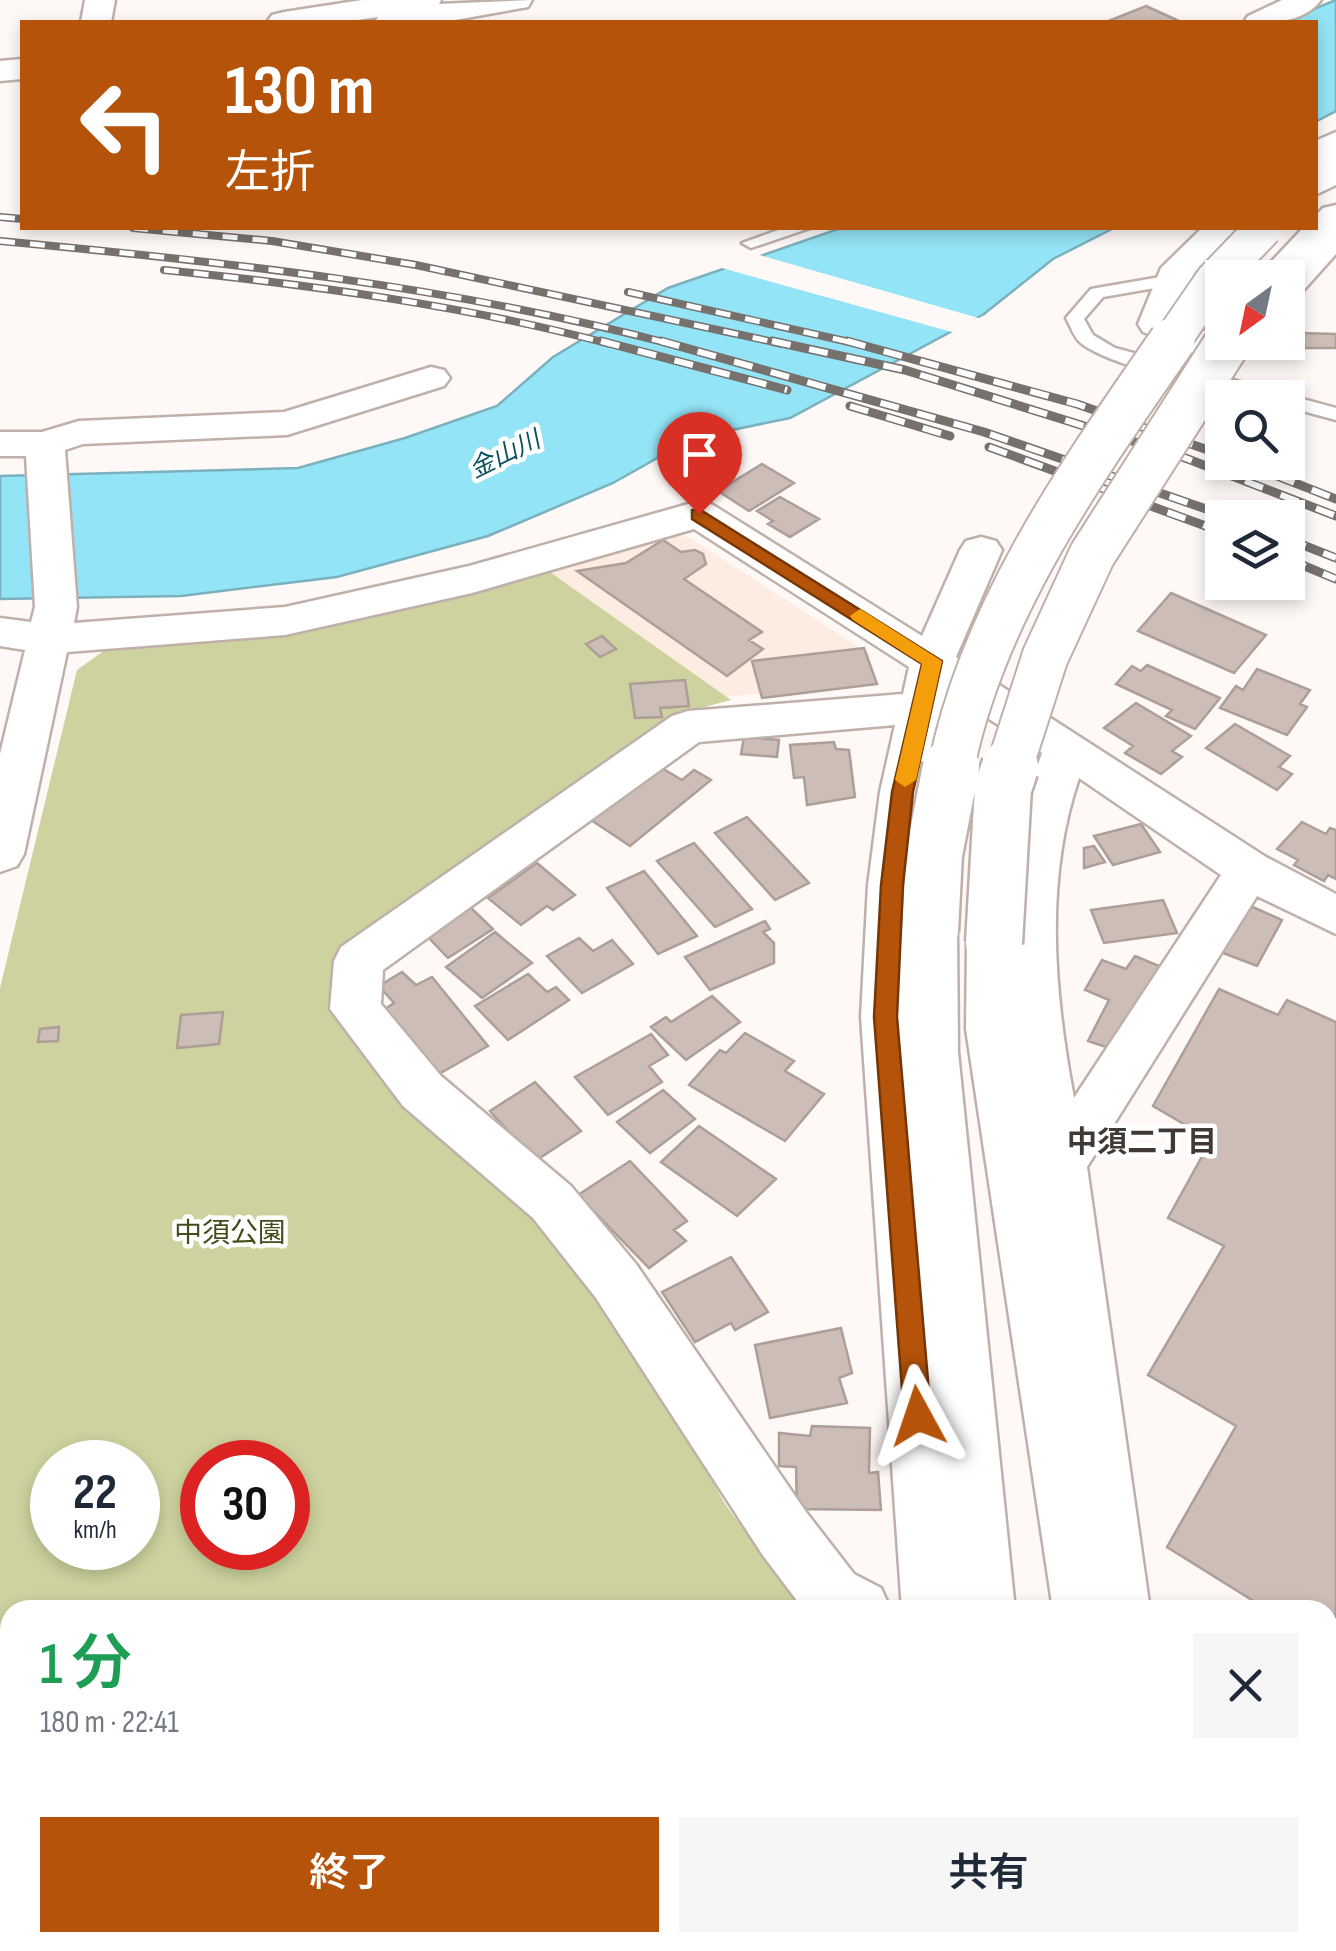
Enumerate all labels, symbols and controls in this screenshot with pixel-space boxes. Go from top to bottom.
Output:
text: 130 m [225,50,374,134]
icon: left [60,60,190,190]
text: 左折 [225,146,315,201]
north arrow [1205,260,1305,360]
map controls [1205,260,1305,600]
button: search [1205,380,1305,480]
pin [657,412,742,515]
water label: 金山川 [464,423,548,485]
icon: arrive [672,427,727,482]
button: layers [1205,500,1305,600]
district label: 中須二丁目 [1067,1125,1217,1161]
park label: 中須公園 [174,1217,286,1250]
position arrow [866,1364,970,1468]
speed limit sign: 30 [180,1440,310,1570]
text: 22 [73,1463,117,1523]
text: km/h [73,1515,117,1546]
text: 1 分 [40,1629,132,1701]
button: close [1193,1633,1298,1738]
text: 180 m · 22:41 [40,1703,179,1742]
button: 終了 [40,1817,659,1932]
button: 共有 [679,1817,1298,1932]

